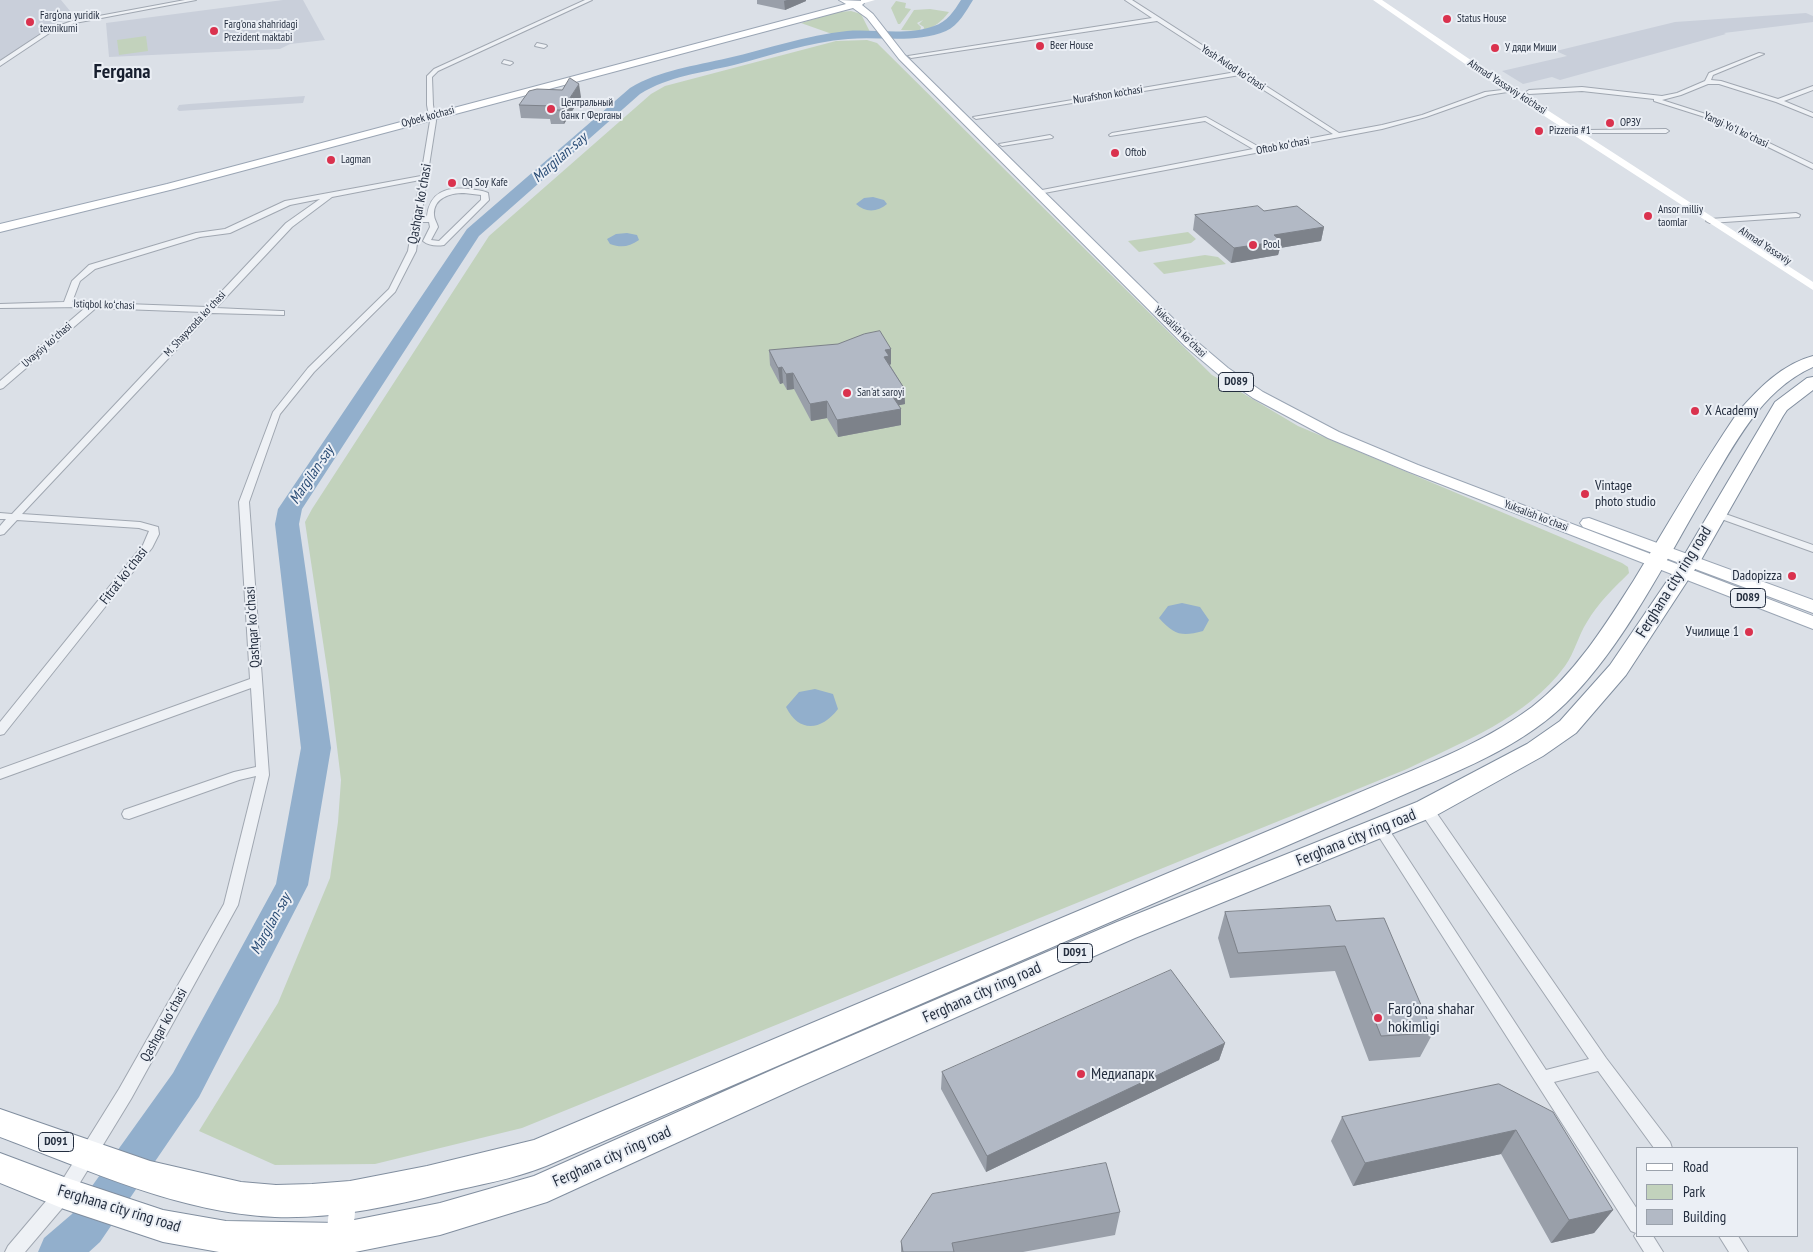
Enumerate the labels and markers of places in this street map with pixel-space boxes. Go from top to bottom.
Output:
place label: Farg‘ona yuridik texnikumi [40,9,100,35]
place label: Status House [1457,12,1507,26]
marker: Status House [1441,13,1453,25]
marker: Farg‘ona yuridik texnikumi [24,16,36,28]
place label: Farg'ona shahridagi Prezident maktabi [224,18,298,44]
marker: Farg'ona shahridagi Prezident maktabi [208,25,220,37]
place label: Beer House [1050,39,1093,53]
marker: Beer House [1034,40,1046,52]
place label: У дяди Миши [1505,41,1557,55]
marker: У дяди Миши [1489,42,1501,54]
place label: Центральный банк г Ферганы [561,96,622,122]
marker: Центральный банк г Ферганы [545,103,557,115]
place label: ОРЗУ [1620,116,1641,130]
marker: ОРЗУ [1604,117,1616,129]
place label: Pizzeria #1 [1549,124,1591,138]
marker: Pizzeria #1 [1533,125,1545,137]
place label: Oftob [1125,146,1146,160]
marker: Oftob [1109,147,1121,159]
place label: Lagman [341,153,371,167]
marker: Lagman [325,154,337,166]
place label: Oq Soy Kafe [462,176,508,190]
marker: Oq Soy Kafe [446,177,458,189]
place label: Ansor milliy taomlar [1658,203,1703,229]
marker: Ansor milliy taomlar [1642,210,1654,222]
place label: Pool [1263,238,1280,252]
marker: Pool [1247,239,1259,251]
place label: San'at saroyi [857,386,904,400]
marker: San'at saroyi [841,387,853,399]
place label: X Academy [1705,403,1758,419]
marker: X Academy [1689,405,1701,417]
place label: Vintage photo studio [1595,478,1656,511]
marker: Vintage photo studio [1579,488,1591,500]
place label: Dadopizza [1732,568,1782,584]
marker: Dadopizza [1786,570,1798,582]
place label: Училище 1 [1686,624,1739,640]
marker: Училище 1 [1743,626,1755,638]
place label: Farg'ona shahar hokimligi [1388,999,1474,1037]
marker: Farg'ona shahar hokimligi [1372,1012,1384,1024]
place label: Медиапарк [1091,1064,1154,1084]
marker: Медиапарк [1075,1068,1087,1080]

